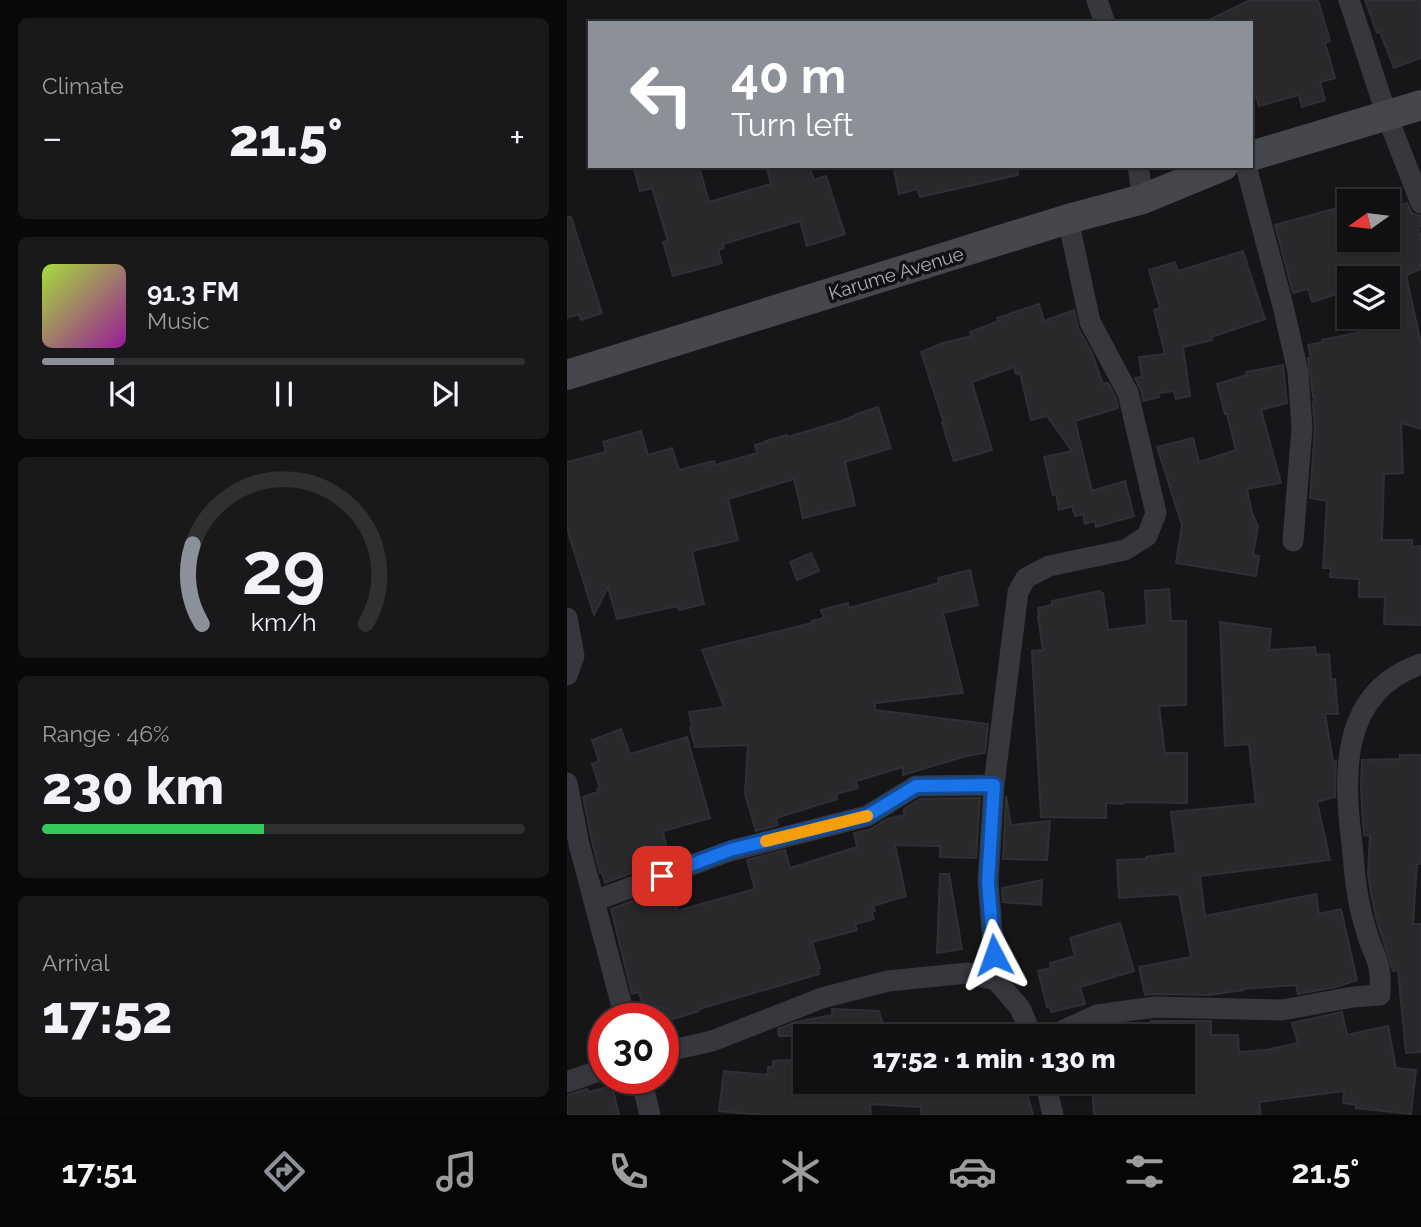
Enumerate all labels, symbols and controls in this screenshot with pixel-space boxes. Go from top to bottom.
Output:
text: 40 m [731,47,846,104]
icon: left [616,49,707,140]
text: Climate [42,72,124,99]
text: Turn left [731,106,853,143]
text: 21.5° [229,107,343,168]
text: − [42,115,62,160]
text: + [509,115,525,160]
north arrow [1337,189,1400,252]
map controls [1337,189,1400,329]
street label: Karume Avenue [826,242,966,304]
button: layers [1337,266,1400,329]
text: 91.3 FM [147,277,239,307]
text: Music [147,307,210,334]
icon: previous [104,375,142,413]
icon: pause [265,375,303,413]
icon: next [426,375,464,413]
text: 29 [242,526,325,611]
text: km/h [251,606,316,636]
text: Range · 46% [42,720,169,747]
text: 230 km [42,755,224,816]
pin [632,846,692,906]
icon: arrive [643,857,681,895]
position arrow [957,918,1031,992]
text: Arrival [42,949,109,976]
text: 17:52 [42,984,172,1045]
speed limit sign: 30 [588,1003,679,1094]
text: 17:52 · 1 min · 130 m [872,1044,1116,1074]
icon: directions [260,1147,309,1196]
icon: music [432,1147,481,1196]
icon: phone [604,1147,653,1196]
icon: climate [776,1147,825,1196]
icon: car [948,1147,997,1196]
icon: filters [1120,1147,1169,1196]
text: 17:51 [61,1153,137,1190]
text: 21.5° [1292,1153,1359,1190]

